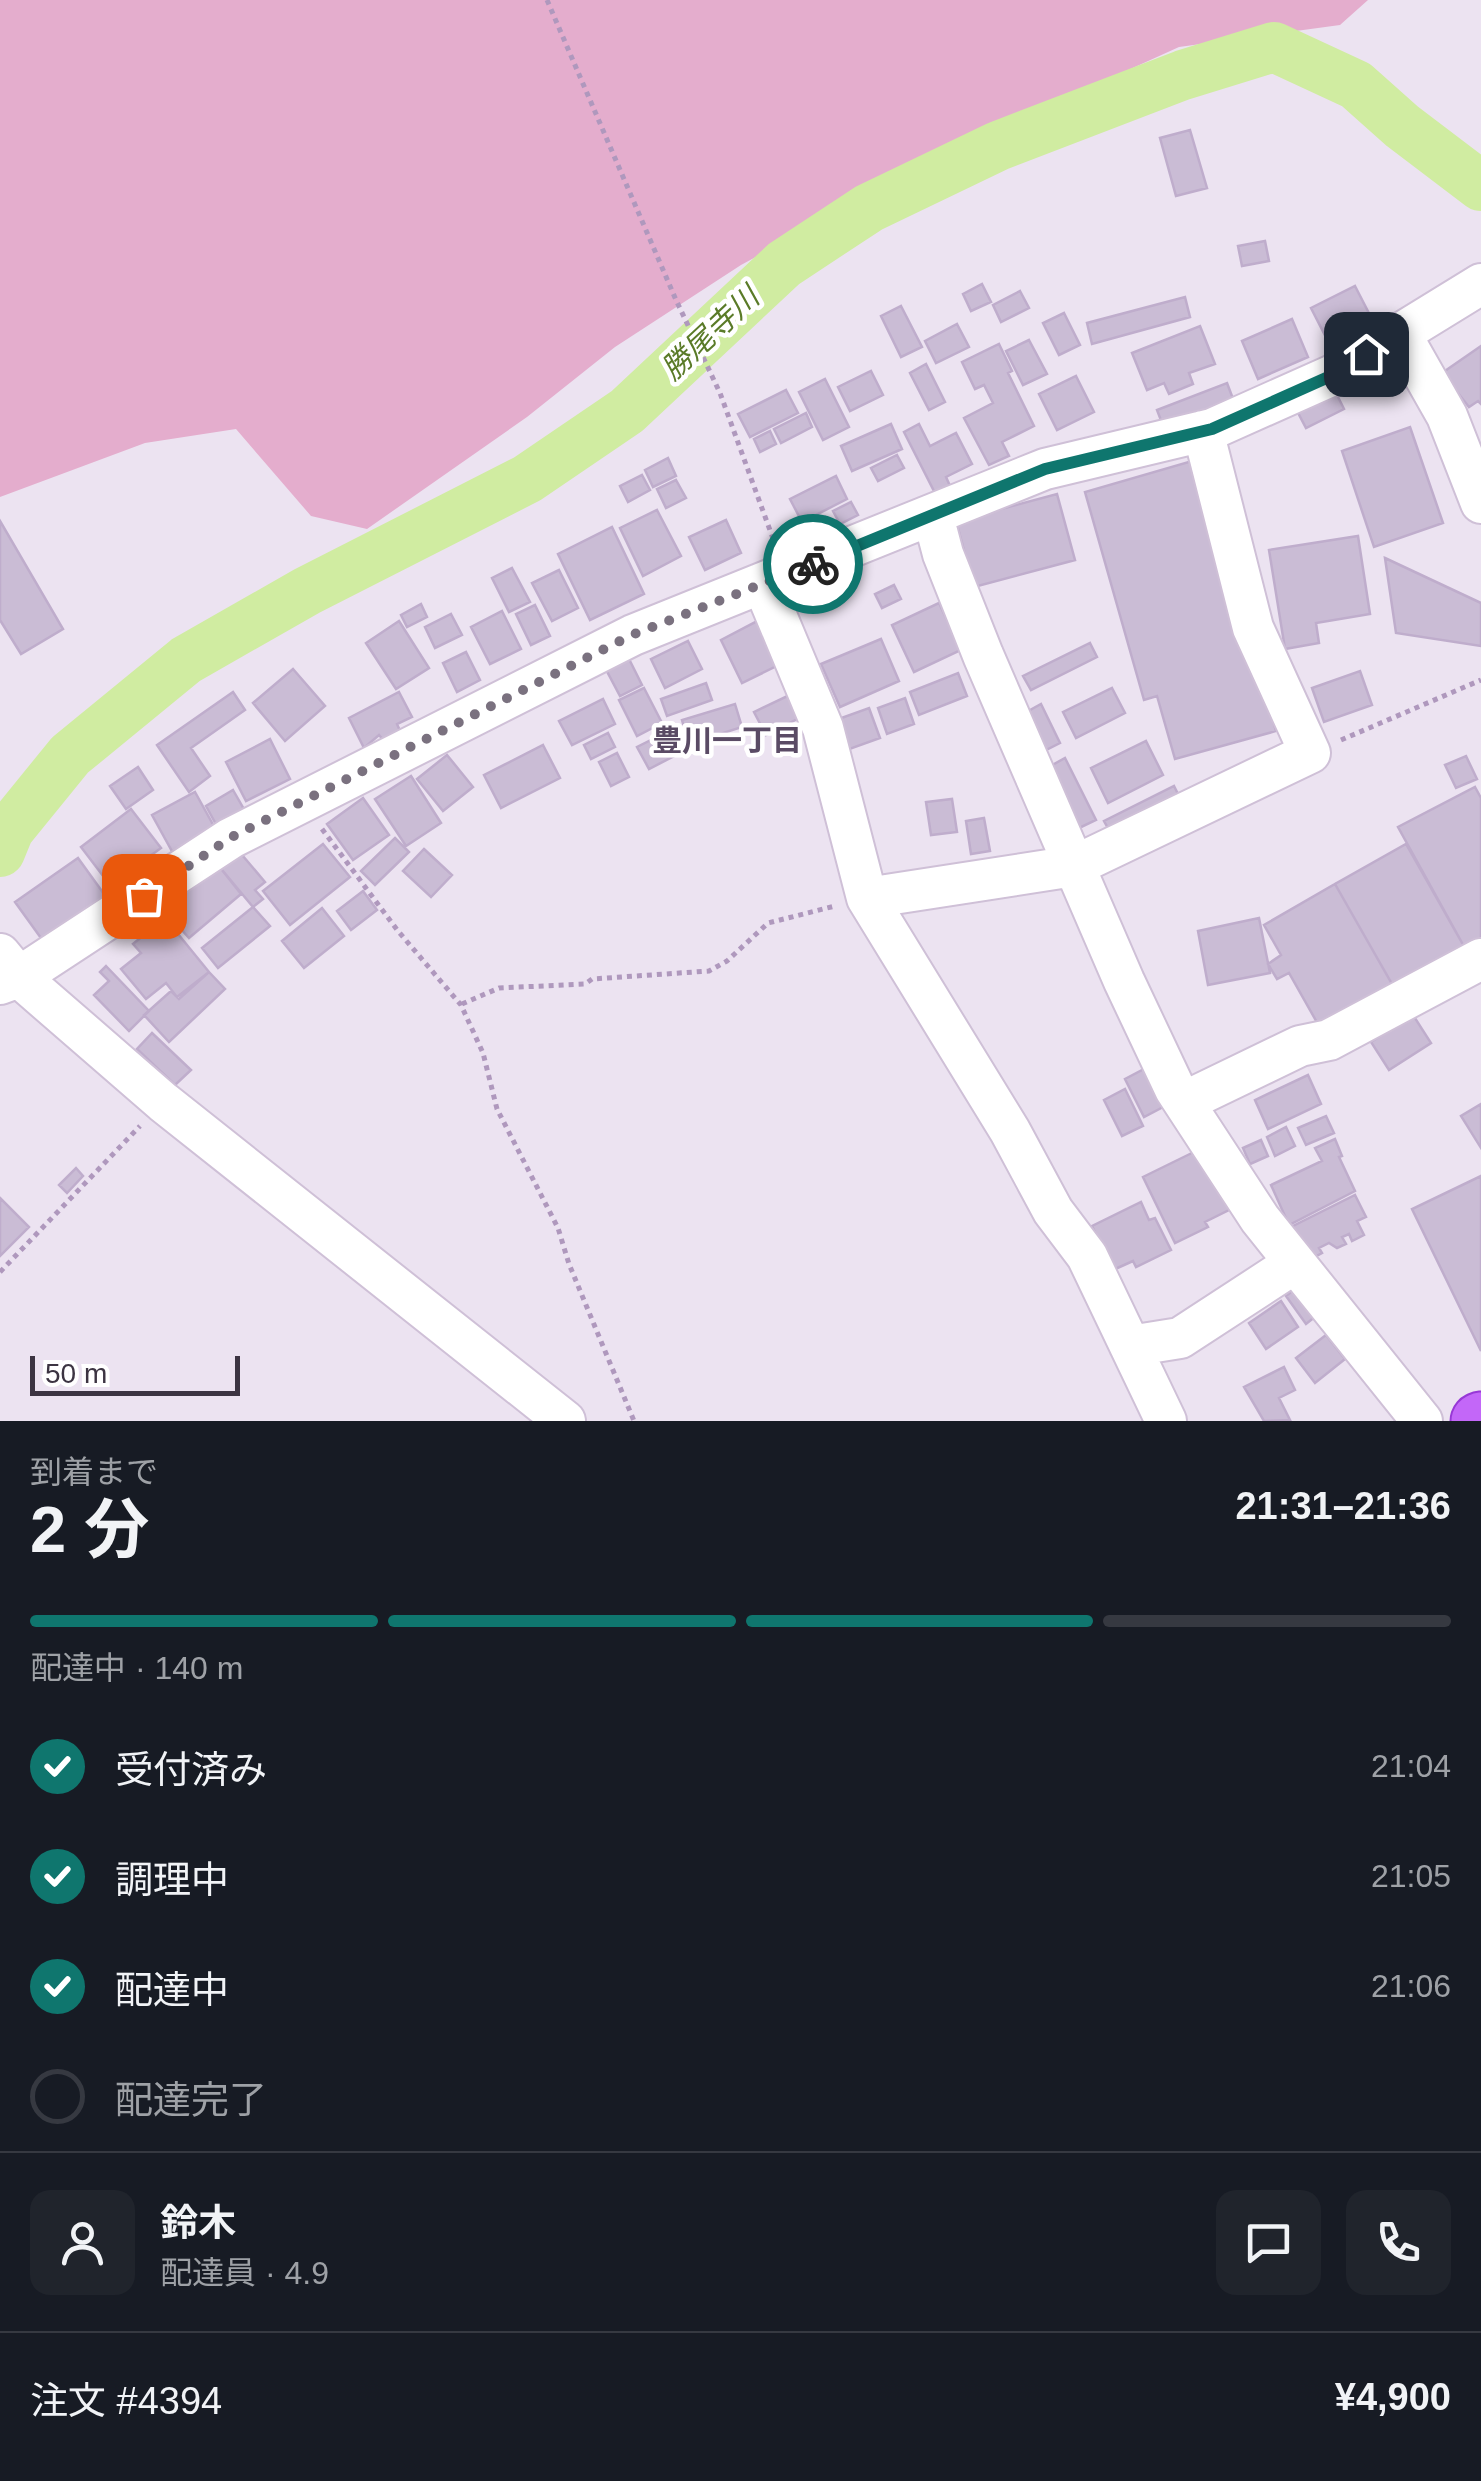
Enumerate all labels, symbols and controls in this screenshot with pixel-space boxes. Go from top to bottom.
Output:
water label: 勝尾寺川 [655,278,767,386]
pin [1324,312,1409,397]
icon: home [1339,327,1394,382]
courier [763,514,863,614]
icon: bike [786,537,841,592]
district label: 豊川一丁目 [652,724,802,757]
pin [102,854,187,939]
icon: bag [117,869,172,924]
scale bar [30,1351,240,1396]
text: 50 m [45,1358,107,1389]
text: 到着まで [30,1454,158,1490]
text: 21:31–21:36 [1235,1485,1451,1527]
text: 2 分 [30,1493,149,1566]
text: 配達中 · 140 m [30,1650,243,1686]
icon: check [30,1739,85,1794]
text: 21:04 [1371,1748,1451,1784]
text: 受付済み [115,1749,267,1791]
icon: check [30,1849,85,1904]
text: 21:05 [1371,1858,1451,1894]
text: 調理中 [115,1859,229,1901]
icon: check [30,1959,85,2014]
text: 21:06 [1371,1968,1451,2004]
text: 配達中 [115,1969,229,2011]
text: 配達完了 [115,2079,267,2121]
button: person [30,2190,135,2295]
button: chat [1216,2190,1321,2295]
button: phone [1346,2190,1451,2295]
text: 鈴木 [160,2202,236,2244]
text: 配達員 · 4.9 [160,2255,329,2291]
text: ¥4,900 [1335,2376,1451,2418]
text: 注文 #4394 [30,2380,222,2422]

